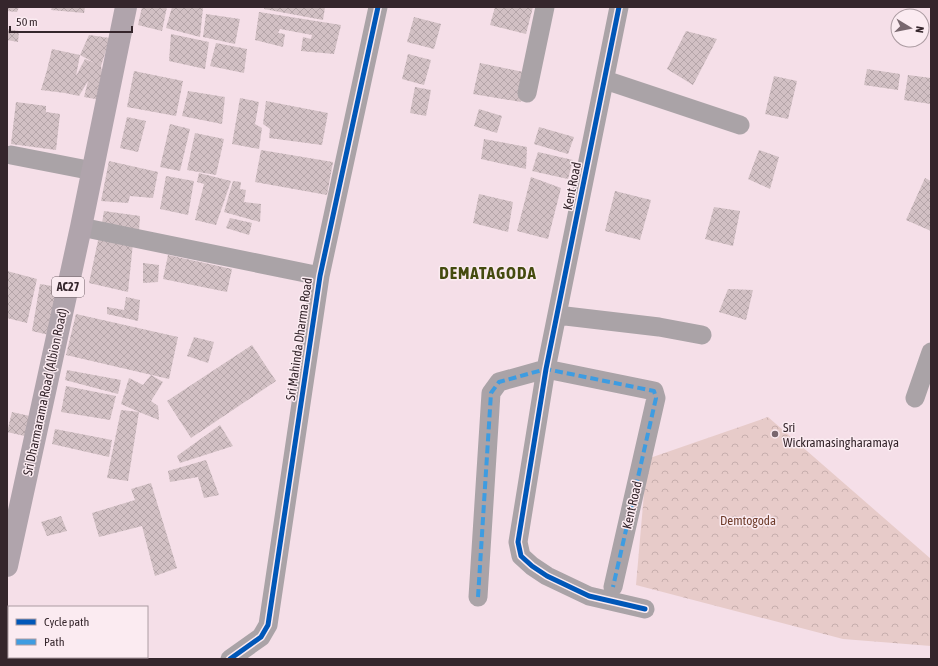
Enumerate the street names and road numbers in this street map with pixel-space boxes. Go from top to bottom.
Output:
street label: Kent Road [560,161,584,211]
road number: AC27 [52,277,84,297]
street label: Sri Mahinda Dharma Road [283,277,315,401]
street label: Sri Dharmarama Road (Albion Road) [20,307,70,477]
street label: Kent Road [619,480,645,530]

